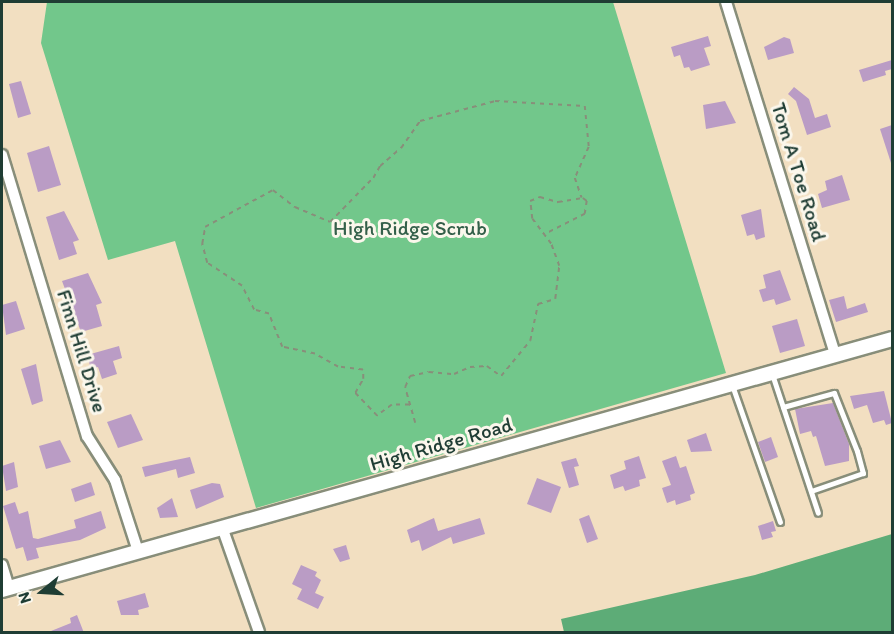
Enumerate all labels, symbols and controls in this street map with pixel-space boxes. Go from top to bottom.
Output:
street label: Tom A Toe Road [766,101,832,243]
park label: High Ridge Scrub [333,215,487,241]
street label: Finn Hill Drive [51,286,113,416]
street label: High Ridge Road [367,412,515,476]
north arrow [12,562,72,622]
text: N [14,590,35,606]

